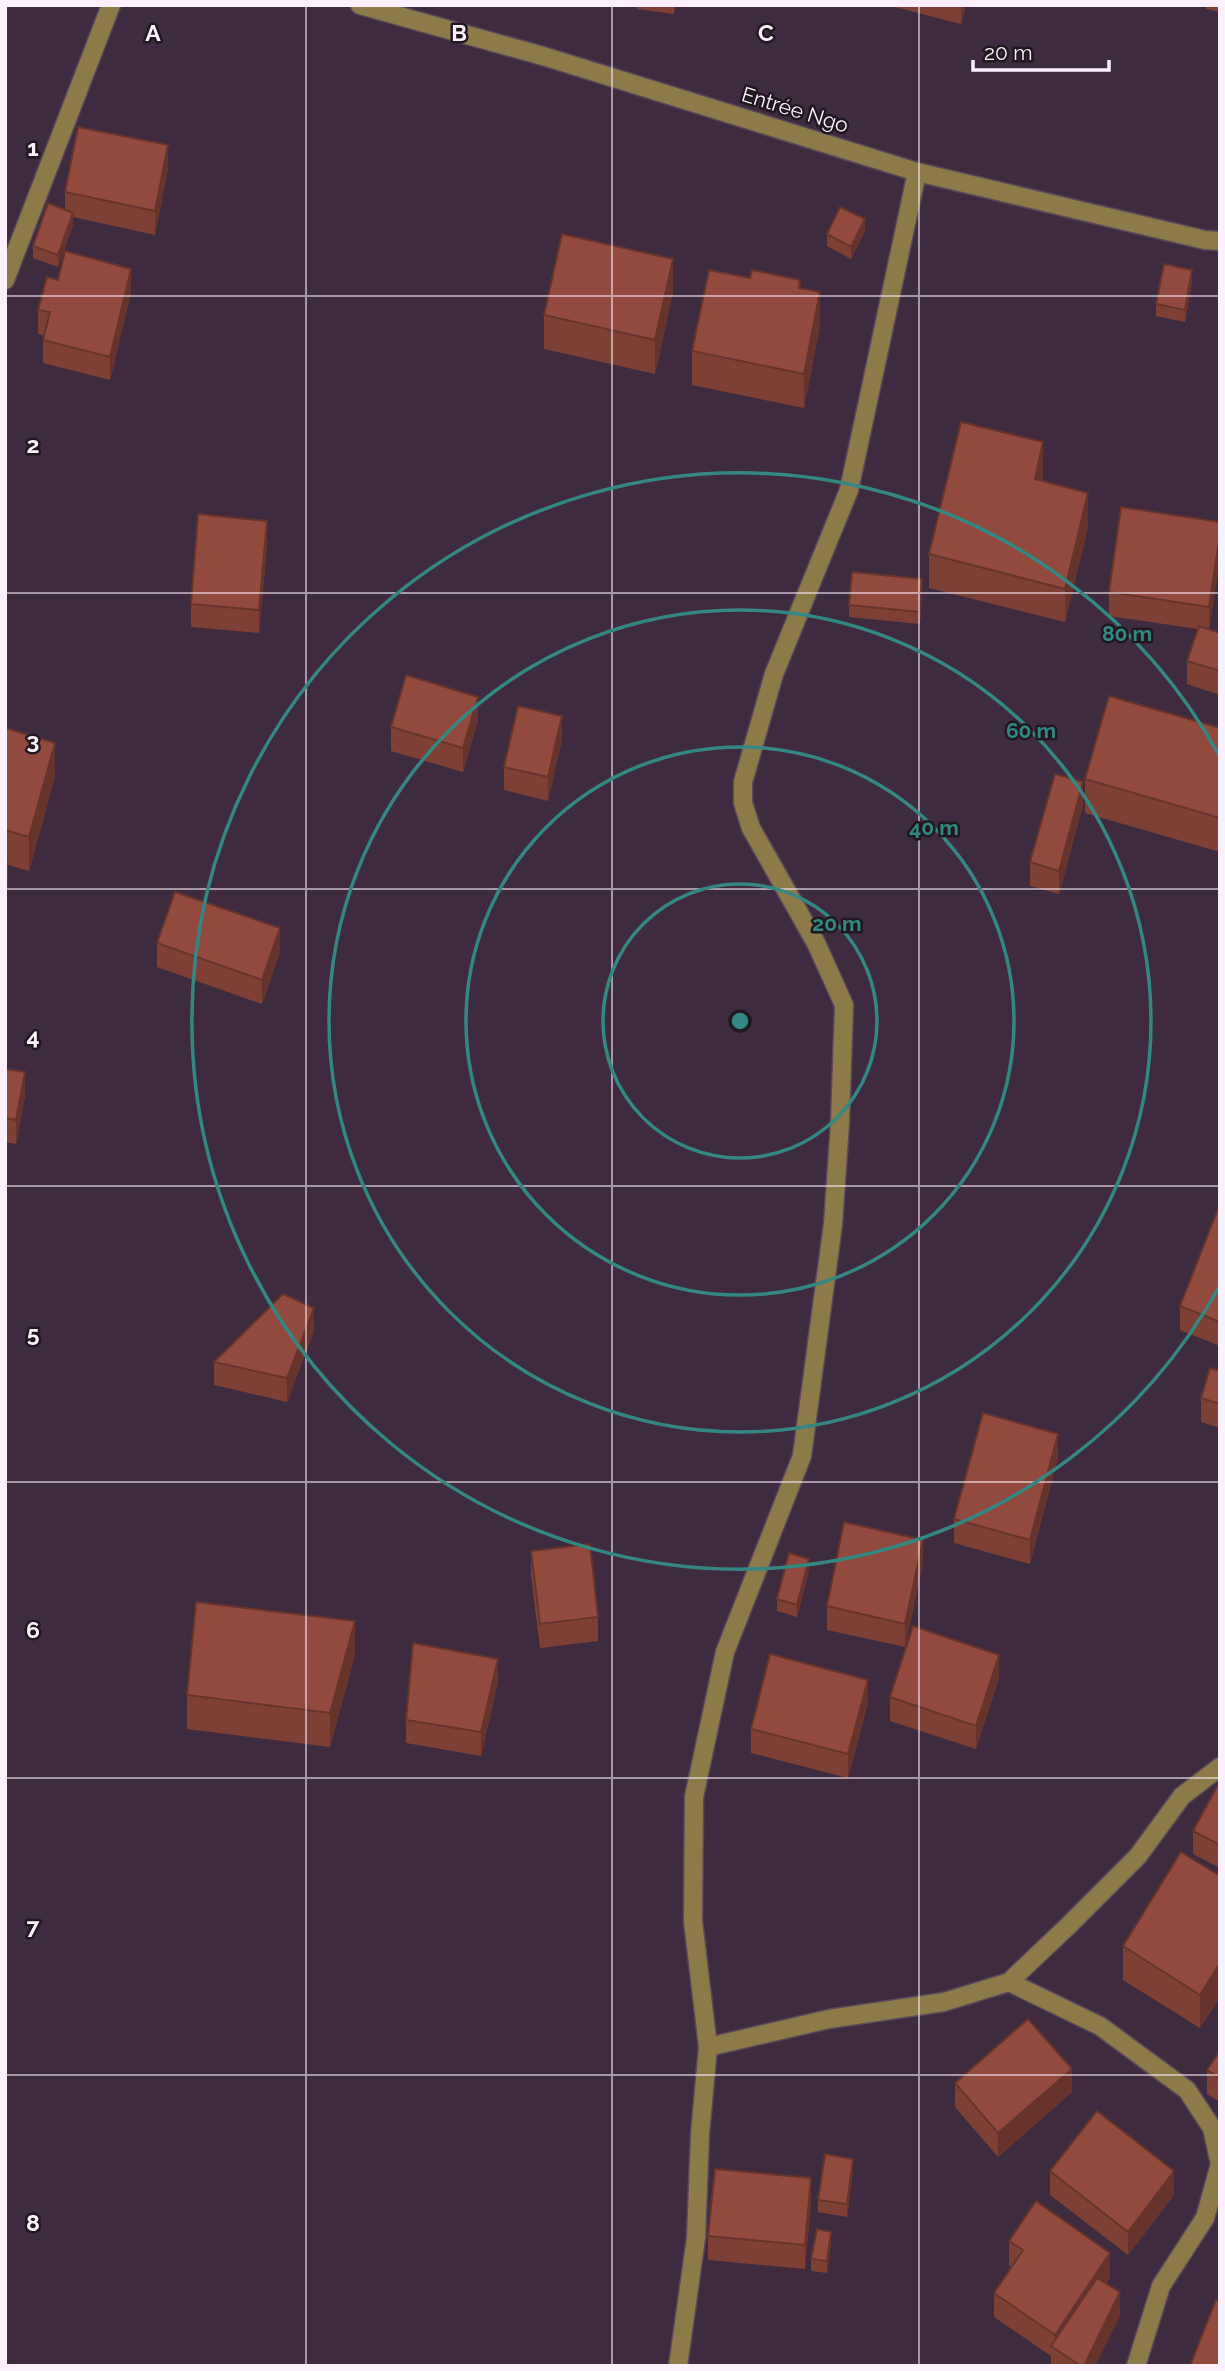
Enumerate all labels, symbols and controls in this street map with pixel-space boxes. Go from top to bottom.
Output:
text: A [145,19,161,46]
text: B [451,19,467,46]
text: C [758,19,774,46]
scale bar [973,28,1110,72]
text: 20 m [984,40,1032,65]
street label: Entrée Ngo [739,81,852,138]
text: 1 [27,134,39,161]
text: 2 [27,431,39,458]
text: 80 m [1102,621,1152,646]
text: 60 m [1006,718,1056,743]
text: 3 [27,727,39,754]
text: 40 m [909,815,959,840]
text: 20 m [812,911,862,936]
centre of rings [728,1009,752,1033]
text: 4 [26,1023,40,1050]
text: 5 [27,1320,40,1347]
text: 6 [26,1616,40,1643]
text: 7 [27,1912,40,1939]
text: 8 [26,2209,40,2236]

